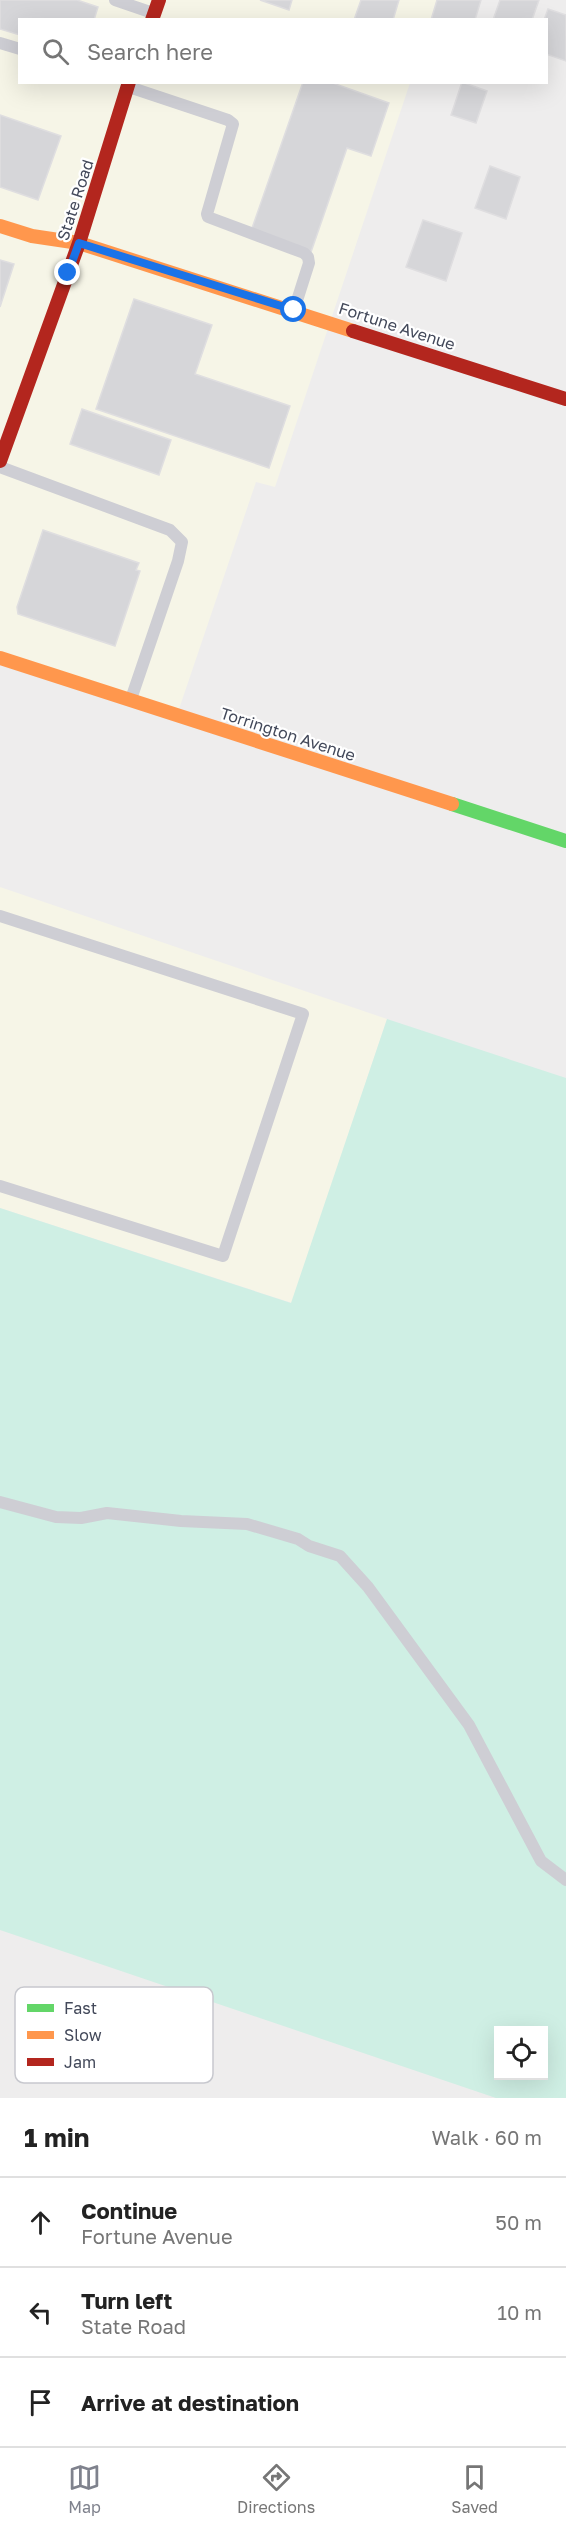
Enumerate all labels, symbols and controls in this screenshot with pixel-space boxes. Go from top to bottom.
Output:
search box [18,18,548,84]
icon: search [39,35,72,68]
text: Search here [87,38,213,65]
street label: State Road [52,157,98,243]
route end [54,259,80,285]
route start [280,296,306,322]
street label: Fortune Avenue [336,298,458,354]
street label: Torrington Avenue [218,703,358,765]
legend [15,1987,213,2083]
text: Fast [64,1998,97,2018]
text: Slow [64,2025,102,2045]
map controls [494,2026,548,2080]
button: locate [494,2026,548,2080]
text: Jam [64,2052,96,2072]
text: 1 min [24,2122,90,2153]
text: Walk · 60 m [431,2125,542,2149]
text: Continue [81,2197,177,2224]
icon: ahead [24,2206,57,2239]
text: 50 m [495,2210,542,2234]
text: Fortune Avenue [81,2224,233,2248]
text: Turn left [81,2287,172,2314]
icon: left [24,2296,57,2329]
text: 10 m [497,2300,542,2324]
text: State Road [81,2314,186,2338]
icon: arrive [24,2386,57,2419]
text: Arrive at destination [81,2389,299,2416]
tab: Map [68,2461,101,2517]
tab: Directions [237,2461,315,2517]
tab: Saved [451,2461,498,2517]

